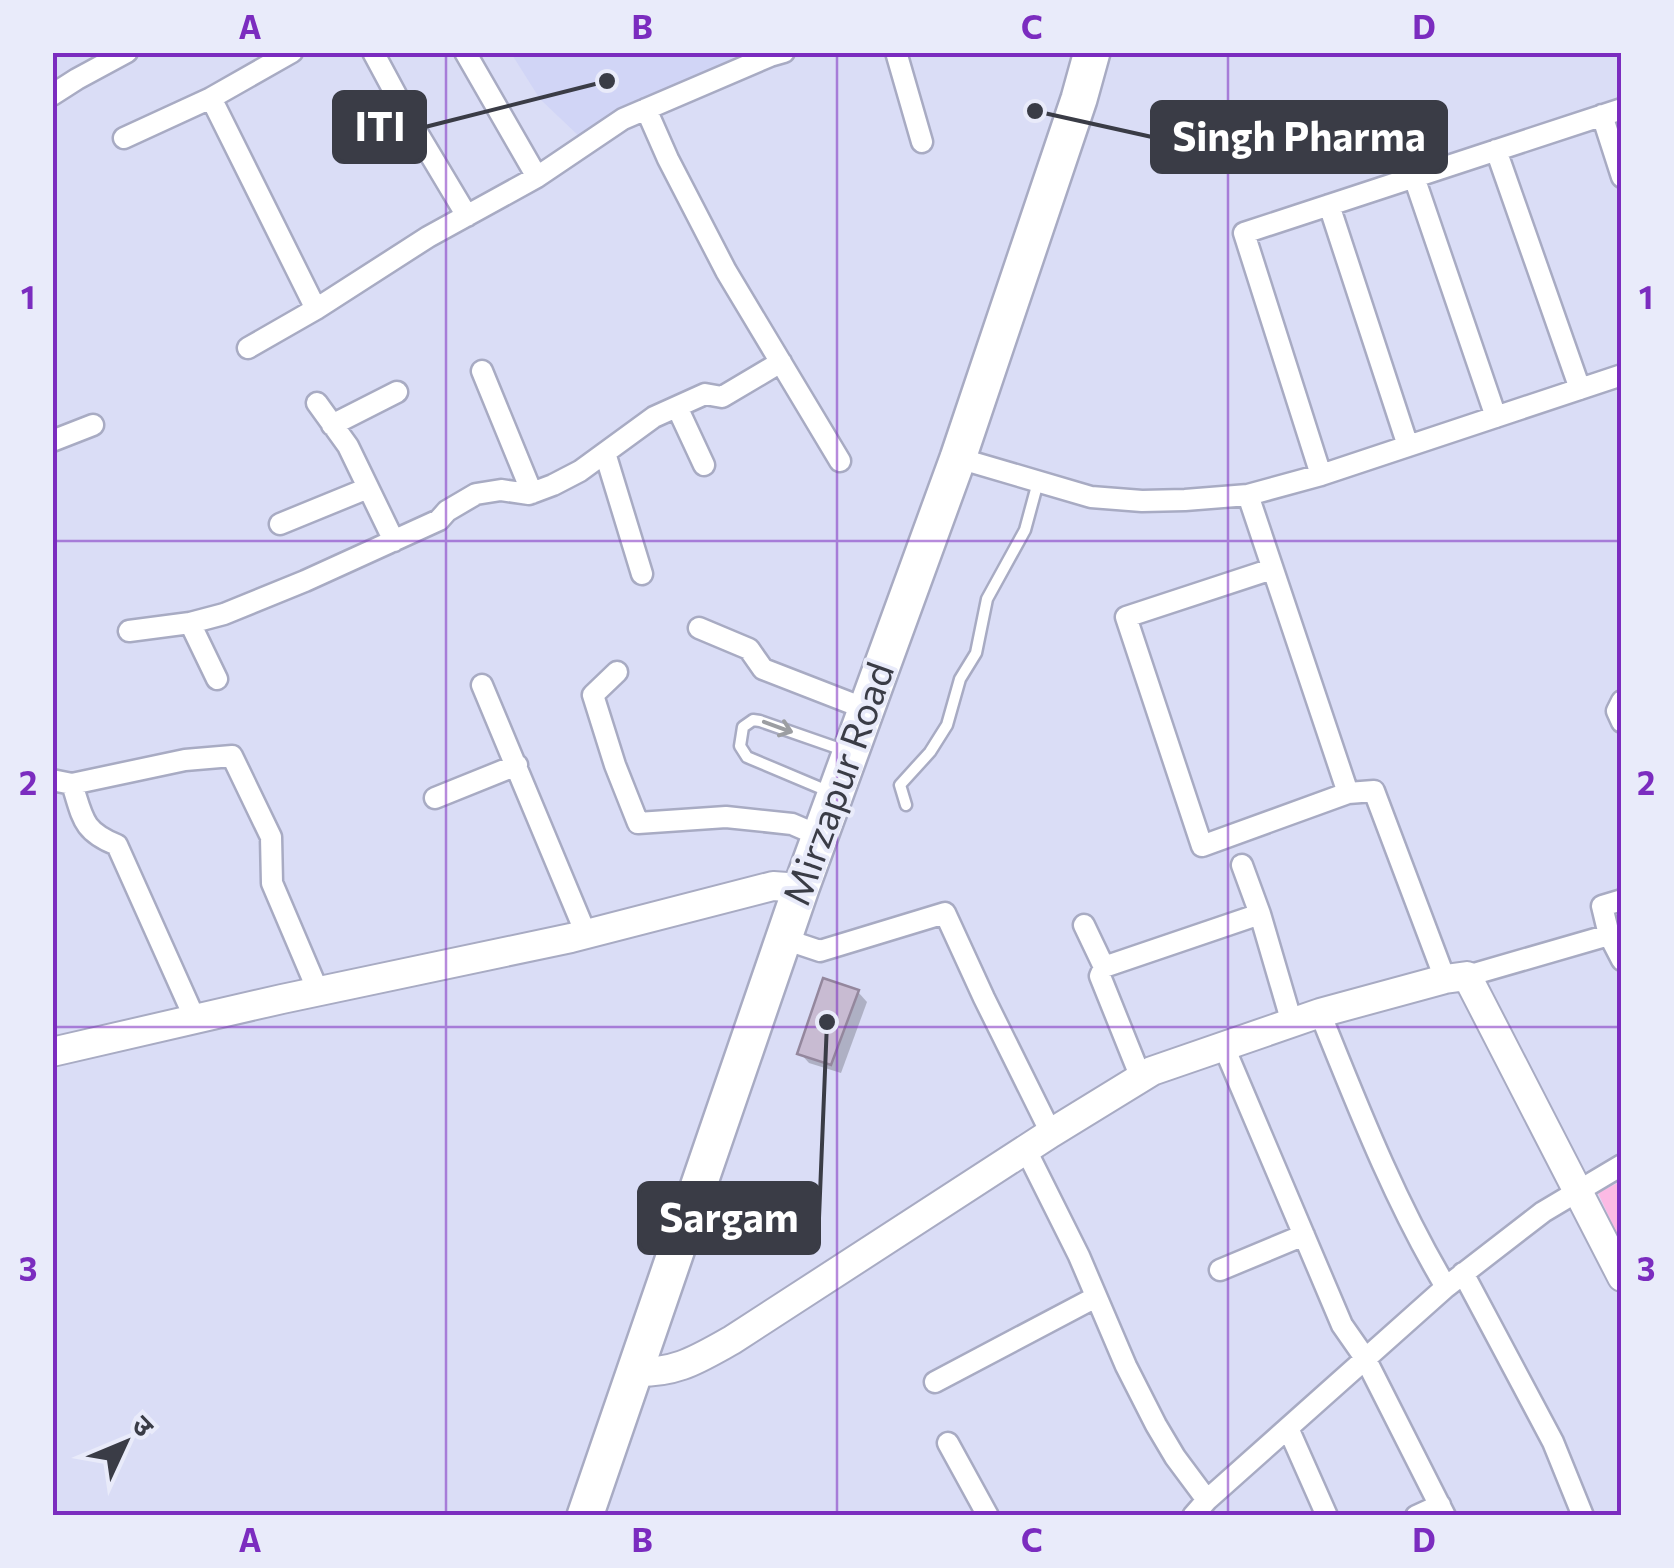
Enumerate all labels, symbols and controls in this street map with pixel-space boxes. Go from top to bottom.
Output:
text: A [239,6,262,46]
text: B [631,6,653,46]
text: C [1021,6,1043,46]
text: D [1412,6,1436,46]
callout: ITI [334,92,425,162]
text: ITI [355,100,405,149]
callout: Singh Pharma [1152,102,1446,172]
text: Singh Pharma [1172,110,1426,159]
text: 1 [21,276,35,316]
text: 1 [1639,276,1653,316]
street label: Mirzapur Road [771,655,902,911]
one-way arrow [762,720,794,738]
text: 2 [19,762,37,802]
text: 2 [1637,762,1655,802]
callout: Sargam [639,1183,819,1253]
text: Sargam [659,1191,799,1240]
text: 3 [19,1248,37,1288]
text: 3 [1637,1248,1655,1288]
north arrow [75,1393,175,1493]
text: उ [126,1407,162,1443]
text: A [239,1519,262,1559]
text: B [631,1519,653,1559]
text: C [1021,1519,1043,1559]
text: D [1412,1519,1436,1559]

